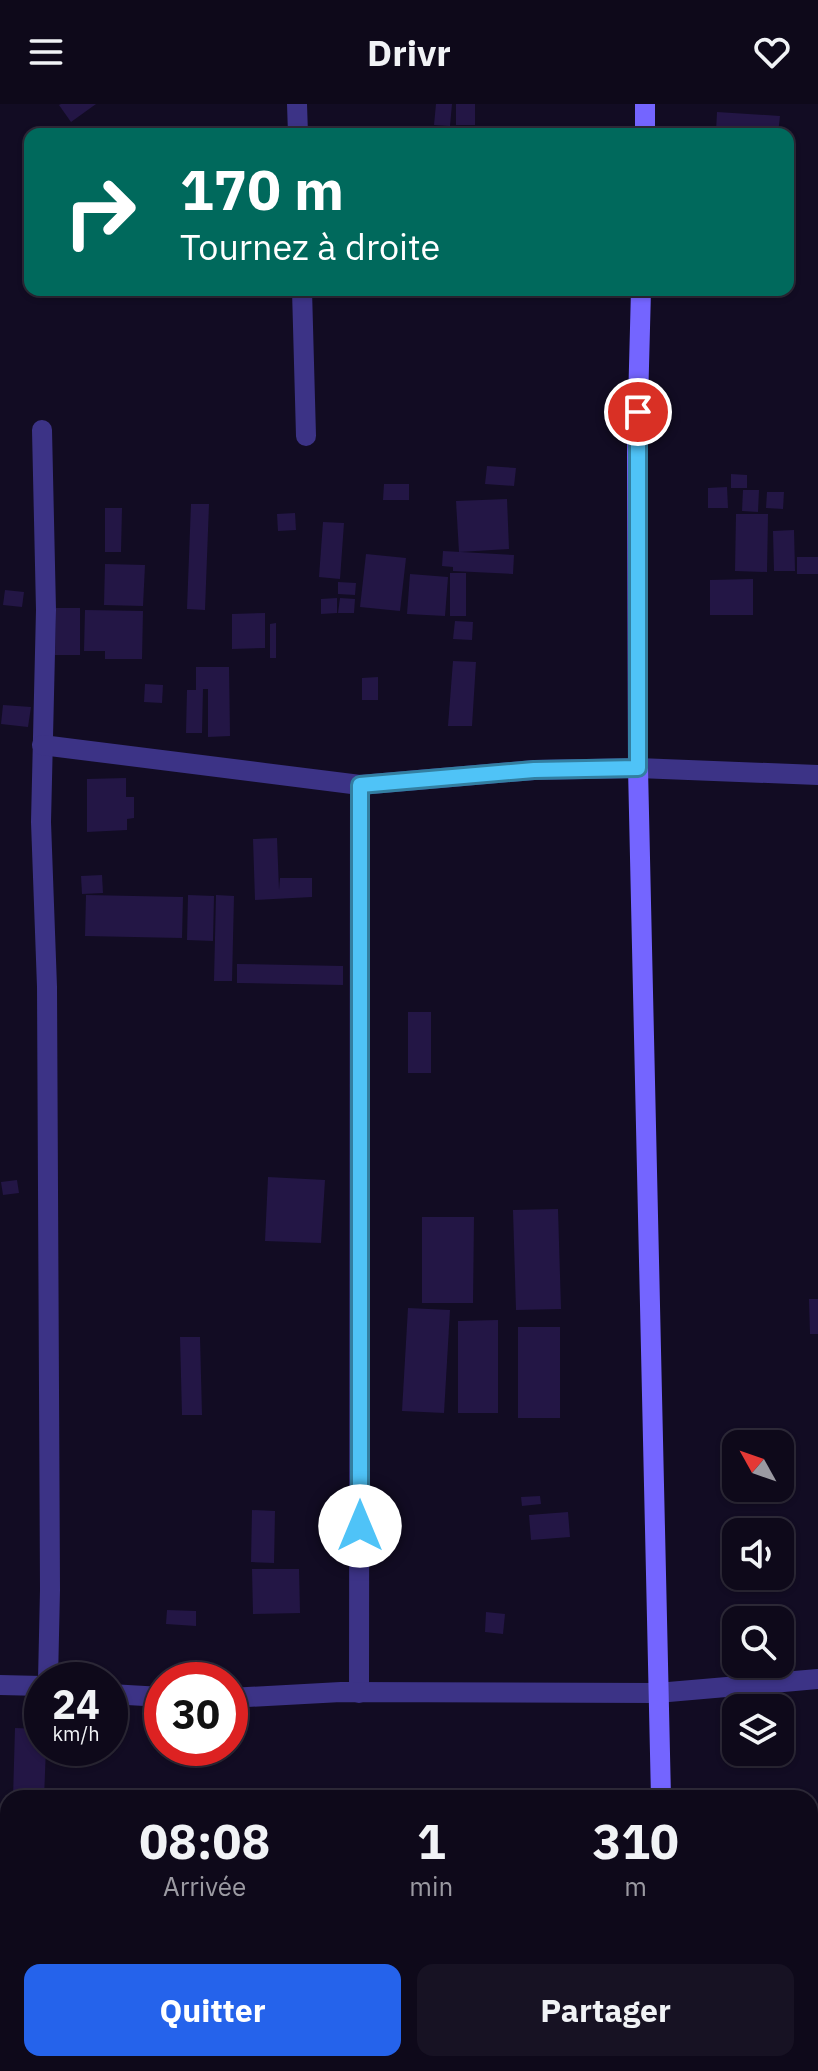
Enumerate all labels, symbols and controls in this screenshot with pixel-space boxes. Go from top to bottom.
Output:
text: Drivr [367,29,451,76]
icon: menu [24,30,68,74]
icon: heart [750,30,794,74]
text: 170 m [180,153,344,225]
icon: right [48,160,152,264]
text: Tournez à droite [180,223,440,270]
pin [604,378,672,446]
icon: arrive [616,390,660,434]
north arrow [722,1430,794,1502]
map controls [722,1430,794,1766]
position arrow [318,1484,402,1568]
button: sound [722,1518,794,1590]
button: search [722,1606,794,1678]
speed limit sign: 30 [144,1662,248,1766]
text: 24 [52,1678,100,1730]
button: layers [722,1694,794,1766]
text: km/h [52,1720,100,1747]
text: 08:08 [139,1810,270,1872]
text: 1 [417,1810,446,1872]
text: 310 [592,1810,679,1872]
text: Arrivée [163,1869,246,1903]
text: min [409,1869,453,1903]
text: m [624,1869,647,1903]
button: Quitter [24,1964,401,2056]
button: Partager [417,1964,794,2056]

